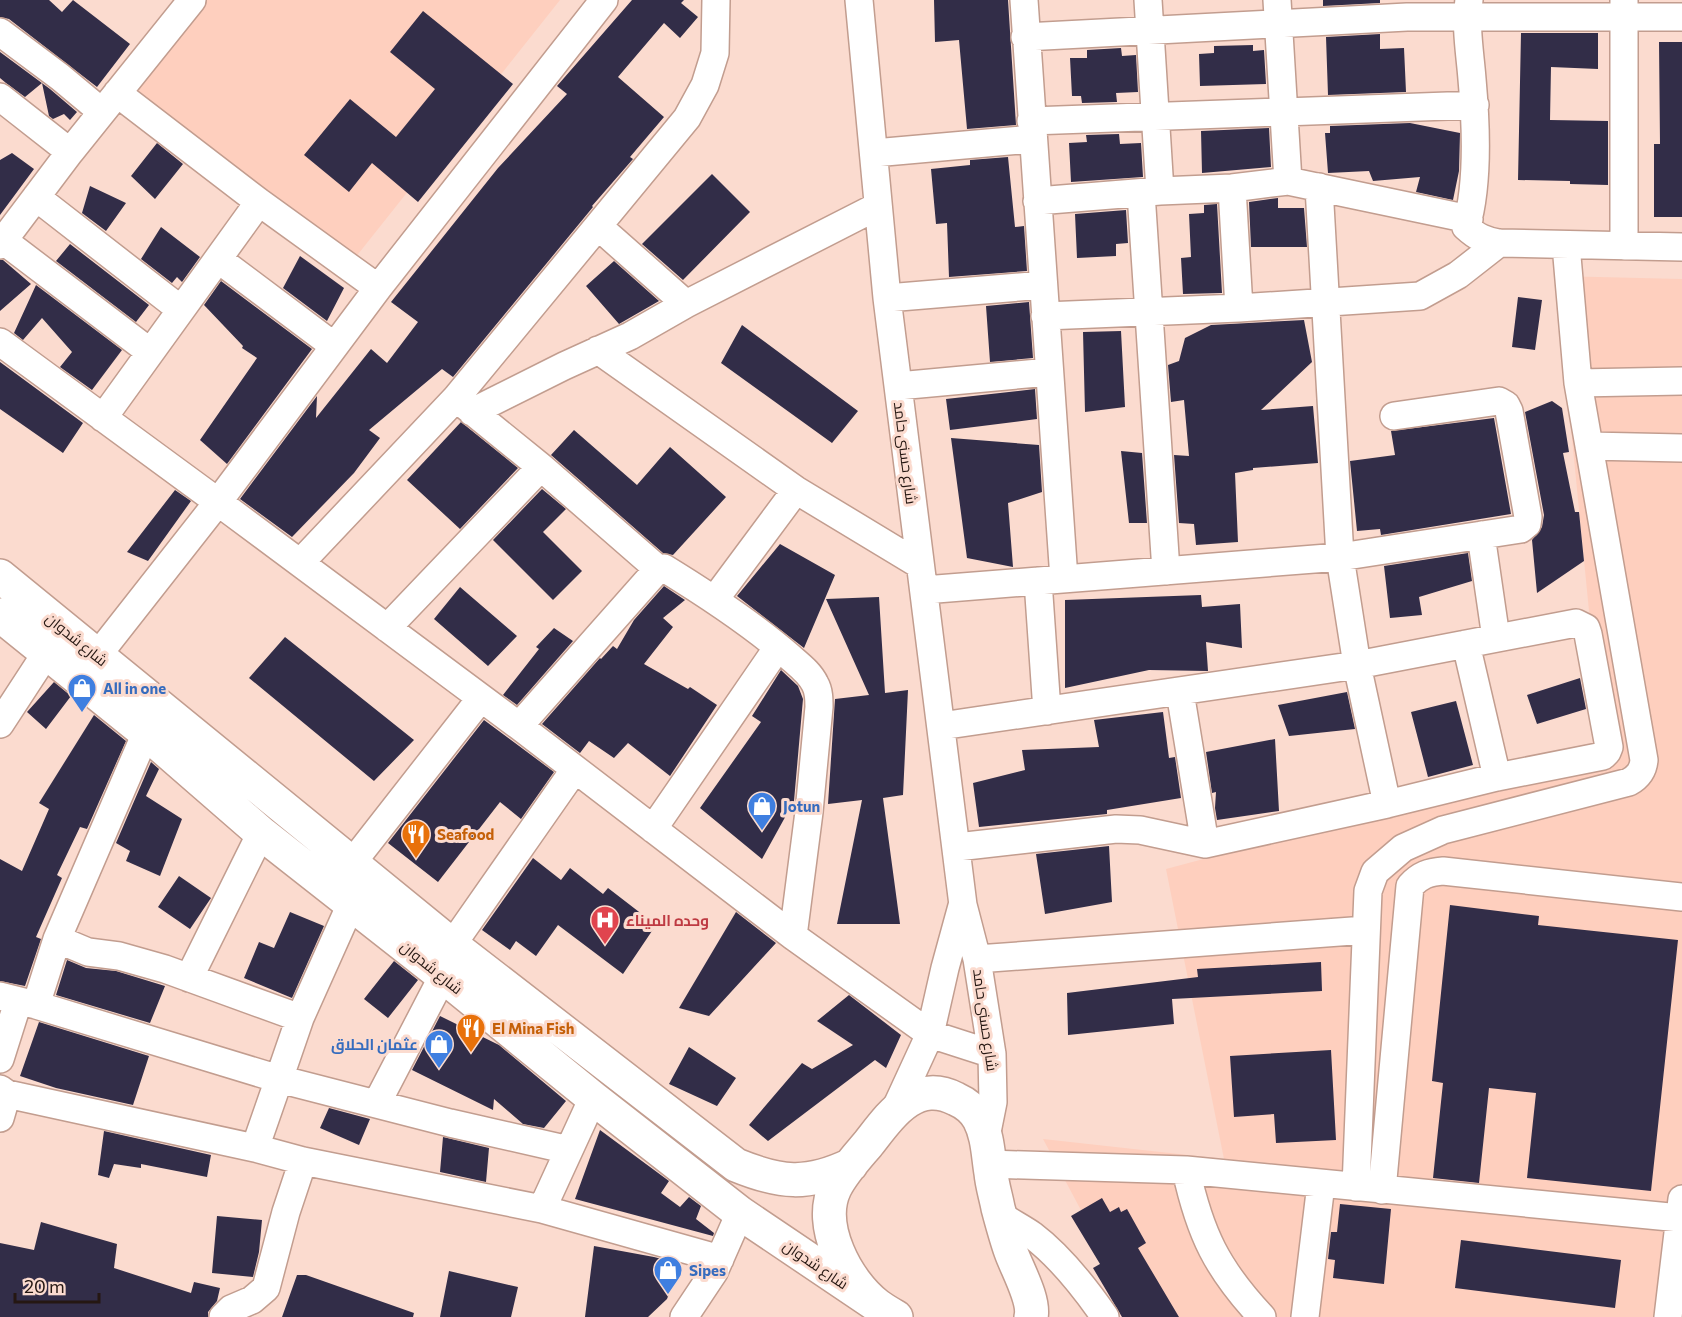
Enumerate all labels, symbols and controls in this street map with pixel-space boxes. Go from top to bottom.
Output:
street label: شارع حسنى حامد [888,401,921,506]
street label: شارع شدوان [40,609,112,672]
shop icon: All in one [66,672,98,714]
place label: All in one [103,679,166,697]
shop icon: Jotun [746,790,778,832]
place label: Jotun [783,797,820,815]
restaurant icon: Seafood [400,818,432,860]
place label: Seafood [437,825,494,843]
hospital icon: وحده الميناء [589,904,621,946]
place label: وحده الميناء [626,911,709,930]
street label: شارع شدوان [395,937,467,1000]
street label: شارع حسنى حامد [967,968,1002,1073]
restaurant icon: El Mina Fish [455,1012,487,1054]
place label: El Mina Fish [492,1019,574,1037]
shop icon: عثمان الحلاق [423,1028,455,1070]
place label: عثمان الحلاق [331,1035,418,1054]
street label: شارع شدوان [778,1236,852,1295]
shop icon: Sipes [652,1254,684,1296]
place label: Sipes [689,1261,726,1279]
scale bar [15,1266,99,1304]
text: 20 m [24,1275,65,1297]

